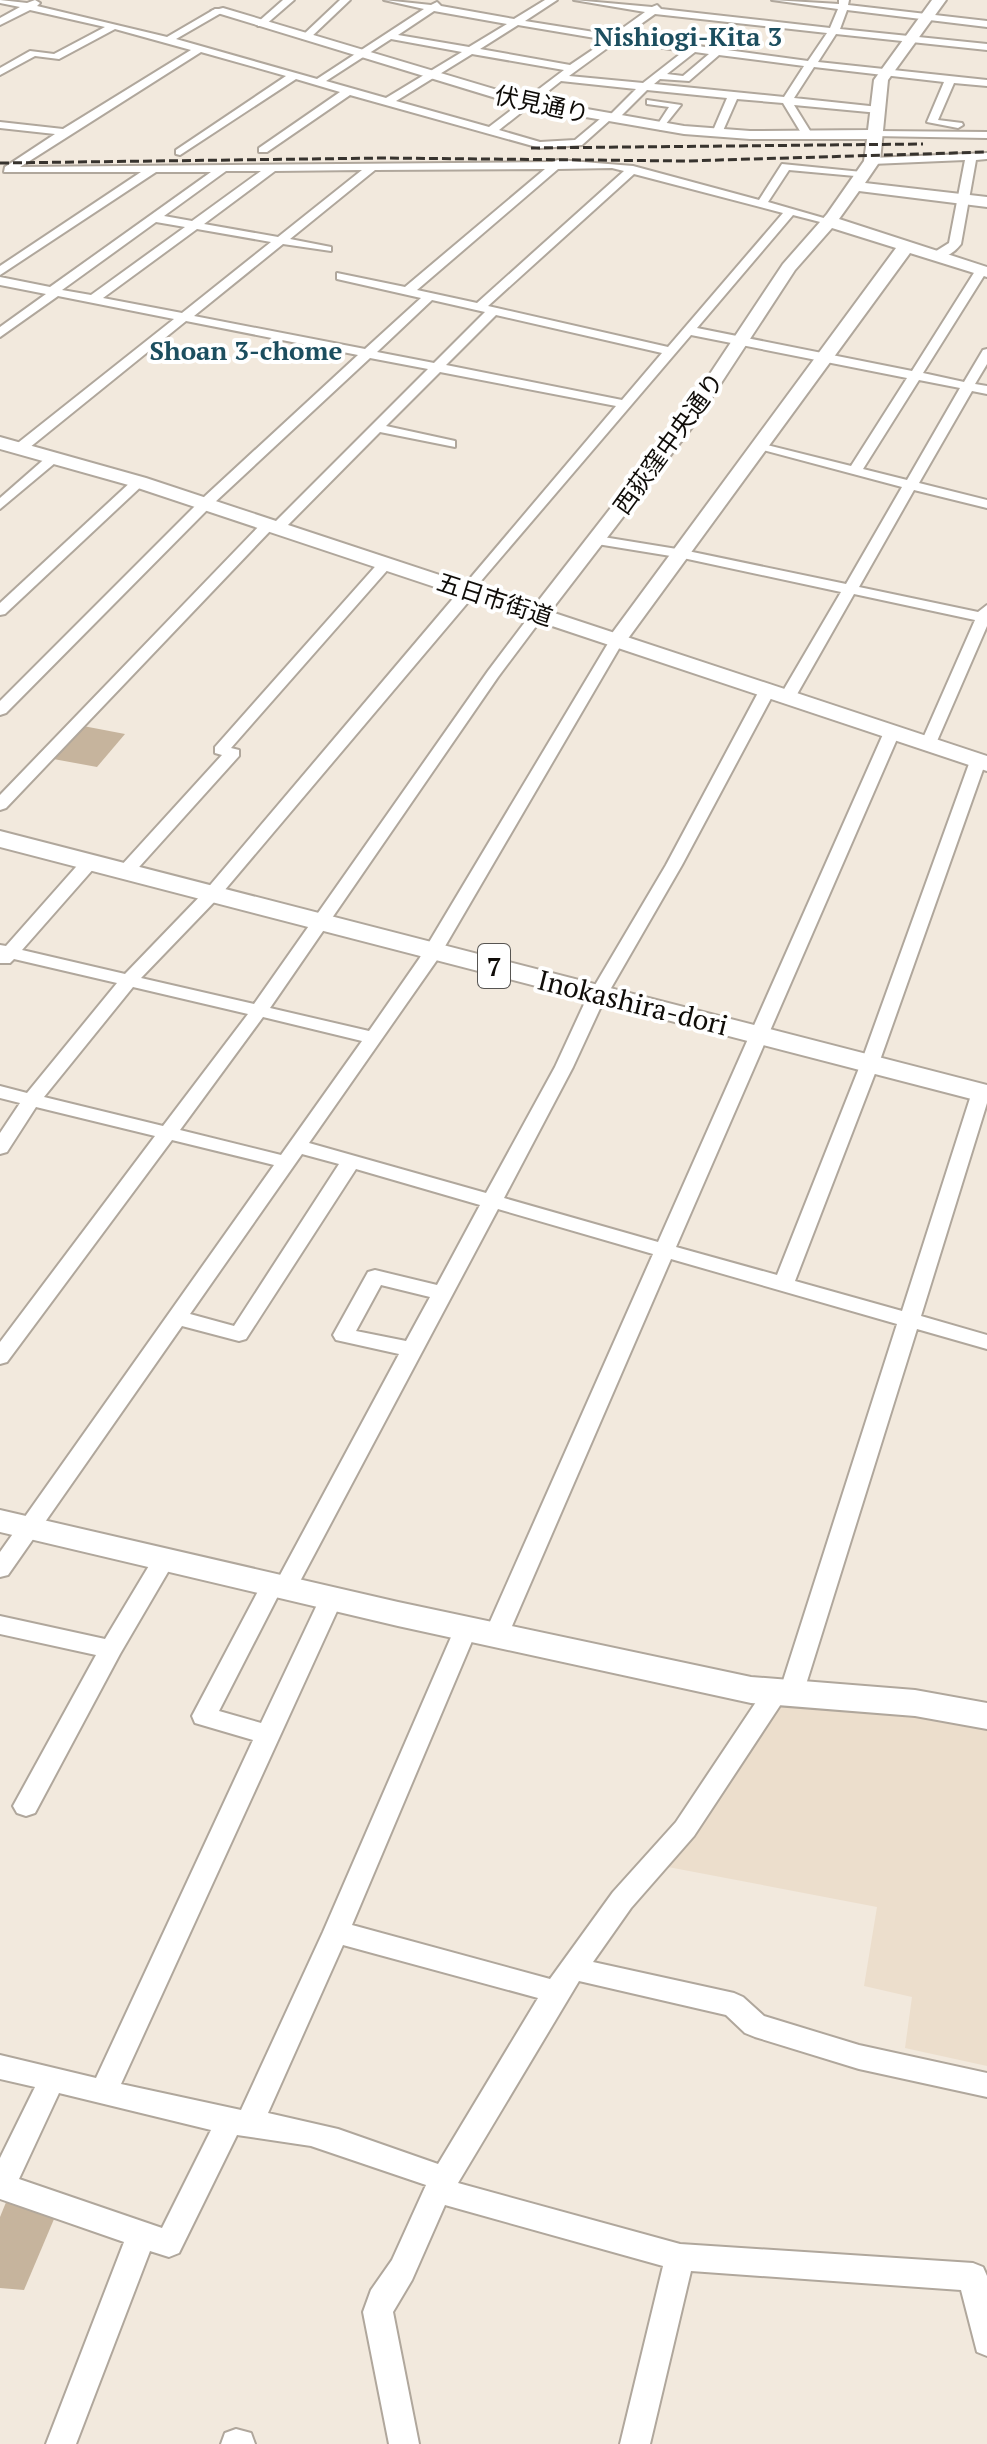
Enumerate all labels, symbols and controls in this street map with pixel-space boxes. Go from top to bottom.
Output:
district label: Nishiogi-Kita 3 [594,19,782,53]
street label: 伏見通り [492,78,592,130]
district label: Shoan 3-chome [150,333,343,367]
street label: 西荻窪中央通り [606,366,730,520]
street label: 五日市街道 [433,565,557,633]
road number: 7 [478,944,510,988]
street label: Inokashira-dori [534,961,732,1043]

